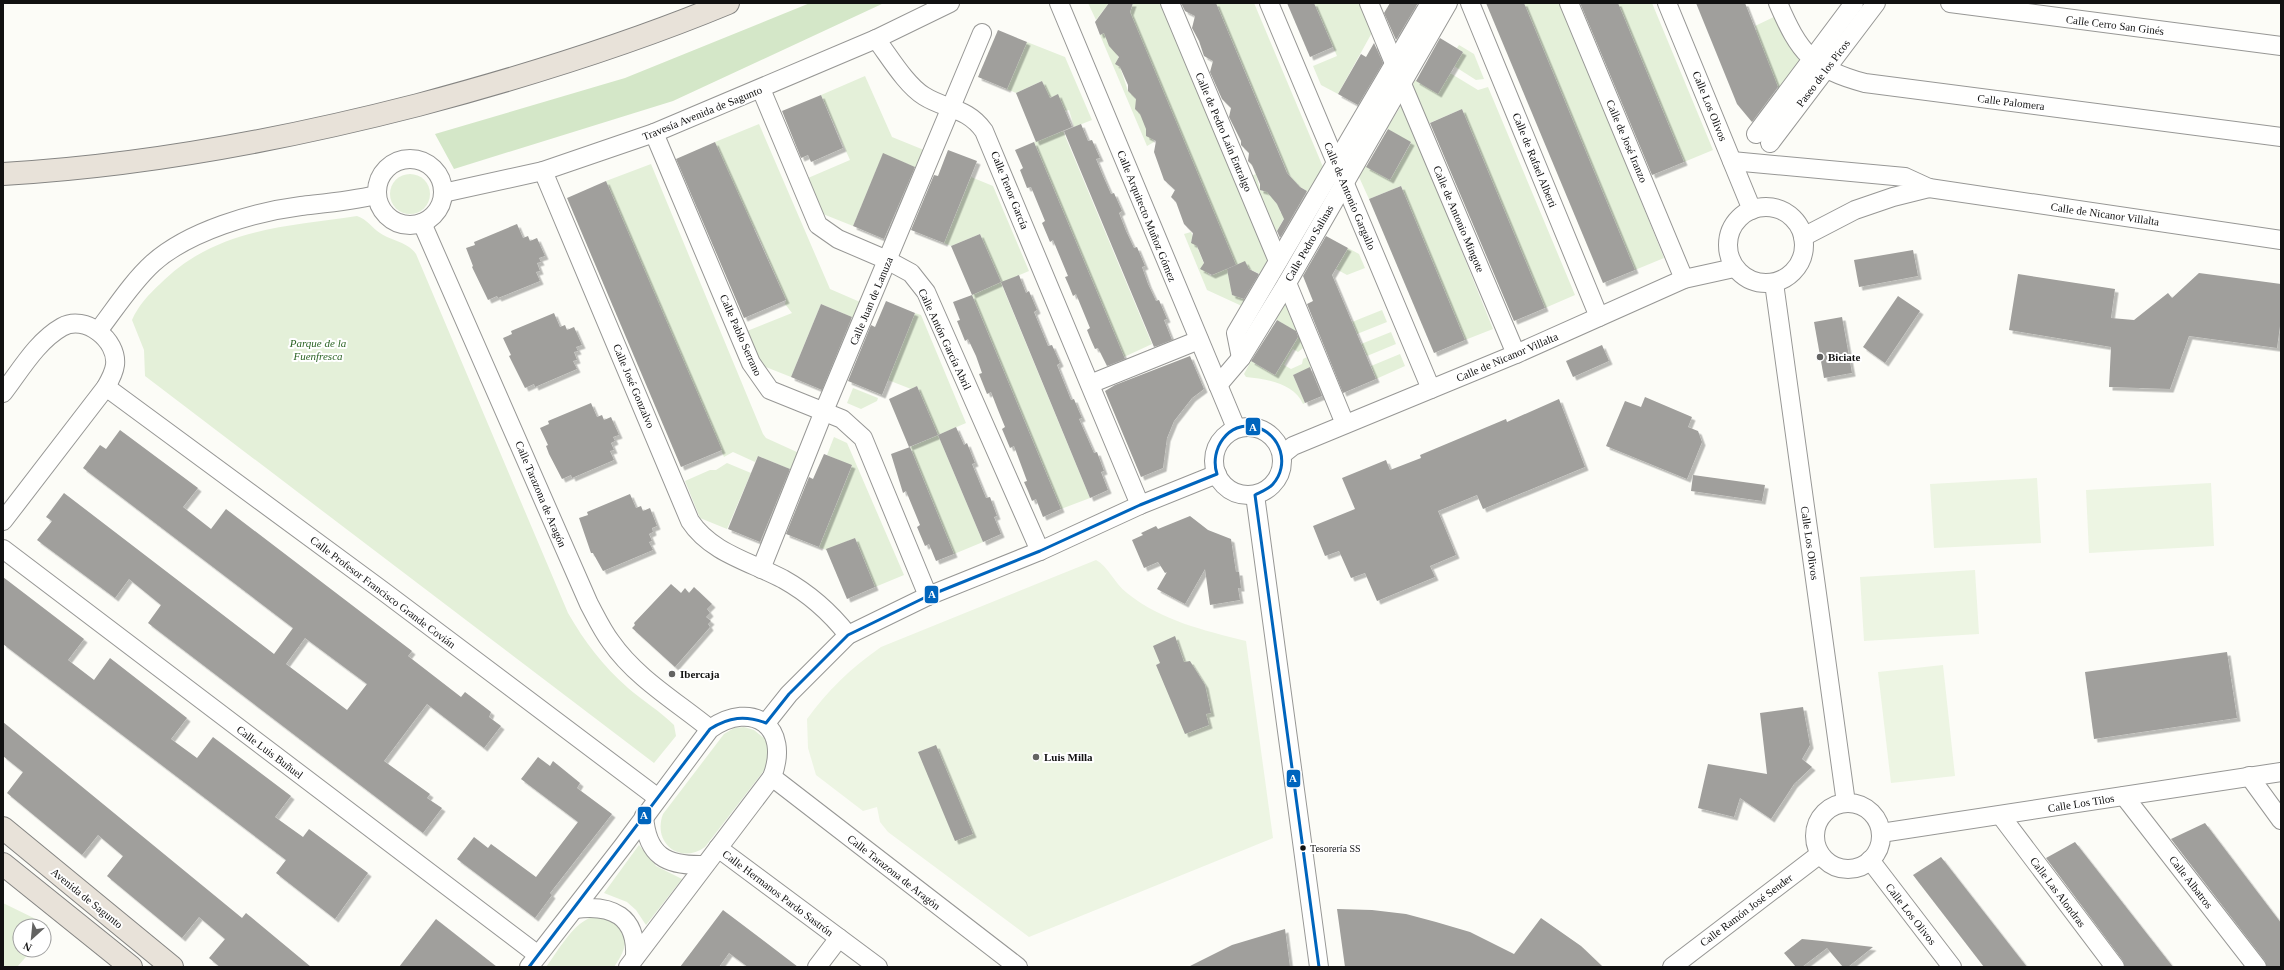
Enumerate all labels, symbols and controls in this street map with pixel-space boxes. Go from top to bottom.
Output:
street label: Calle Cerro San Ginés [2065,13,2165,37]
street label: Paseo de los Picos [1794,37,1852,109]
street label: Calle Los Olivos [1690,69,1730,143]
street label: Calle de Pedro Laín Entralgo [1193,71,1255,194]
street label: Travesía Avenida de Sagunto [640,83,764,143]
street label: Calle Palomera [1977,92,2045,112]
street label: Calle de José Iranzo [1604,98,1650,185]
street label: Calle de Rafael Alberti [1510,111,1560,209]
street label: Calle de Antonio Gargallo [1322,140,1378,252]
street label: Calle Arquitecto Muñoz Gómez [1115,148,1179,284]
street label: Calle Tenor García [989,149,1031,231]
street label: Calle de Antonio Mingote [1431,164,1487,274]
street label: Calle de Nicanor Villalta [2050,200,2160,228]
street label: Calle Pedro Salinas [1282,203,1336,283]
street label: Calle Juan de Lanuza [847,255,895,347]
street label: Calle Antón García Abril [916,286,974,392]
street label: Calle Pablo Serrano [718,292,765,378]
street label: Calle de Nicanor Villalta [1454,330,1560,384]
park label: Parque de la Fuenfresca [289,337,347,362]
street label: Calle José Gonzalvo [611,342,657,430]
place label: Biciate [1828,351,1860,363]
marker: Biciate [1815,352,1825,362]
line badge: A [1245,417,1261,436]
text: A [1249,421,1257,433]
street label: Calle Tarazona de Aragón [513,439,569,549]
street label: Calle Los Olivos [1799,505,1821,581]
street label: Calle Profesor Francisco Grande Covián [308,534,458,651]
line badge: A [924,585,939,604]
text: A [928,588,936,600]
place label: Ibercaja [680,668,720,680]
marker: Ibercaja [667,669,677,679]
street label: Calle Luis Buñuel [234,723,306,781]
place label: Luis Milla [1044,751,1093,763]
marker: Luis Milla [1031,752,1041,762]
line badge: A [1286,769,1301,788]
text: A [1289,772,1297,784]
street label: Calle Los Tilos [2047,792,2115,814]
line badge: A [637,806,652,825]
text: A [640,809,648,821]
street label: Calle Tarazona de Aragón [845,832,943,912]
marker: Tesorería SS [1298,843,1308,853]
place label: Tesorería SS [1310,843,1361,854]
street label: Calle Hermanos Pardo Sastrón [720,847,836,939]
street label: Calle Albatros [2167,853,2215,911]
street label: Calle Las Alondras [2028,855,2088,929]
street label: Avenida de Sagunto [49,866,126,931]
street label: Calle Ramón José Sender [1697,871,1795,949]
street label: Calle Los Olivos [1883,881,1939,947]
north arrow [12,918,52,958]
text: N [21,940,34,954]

